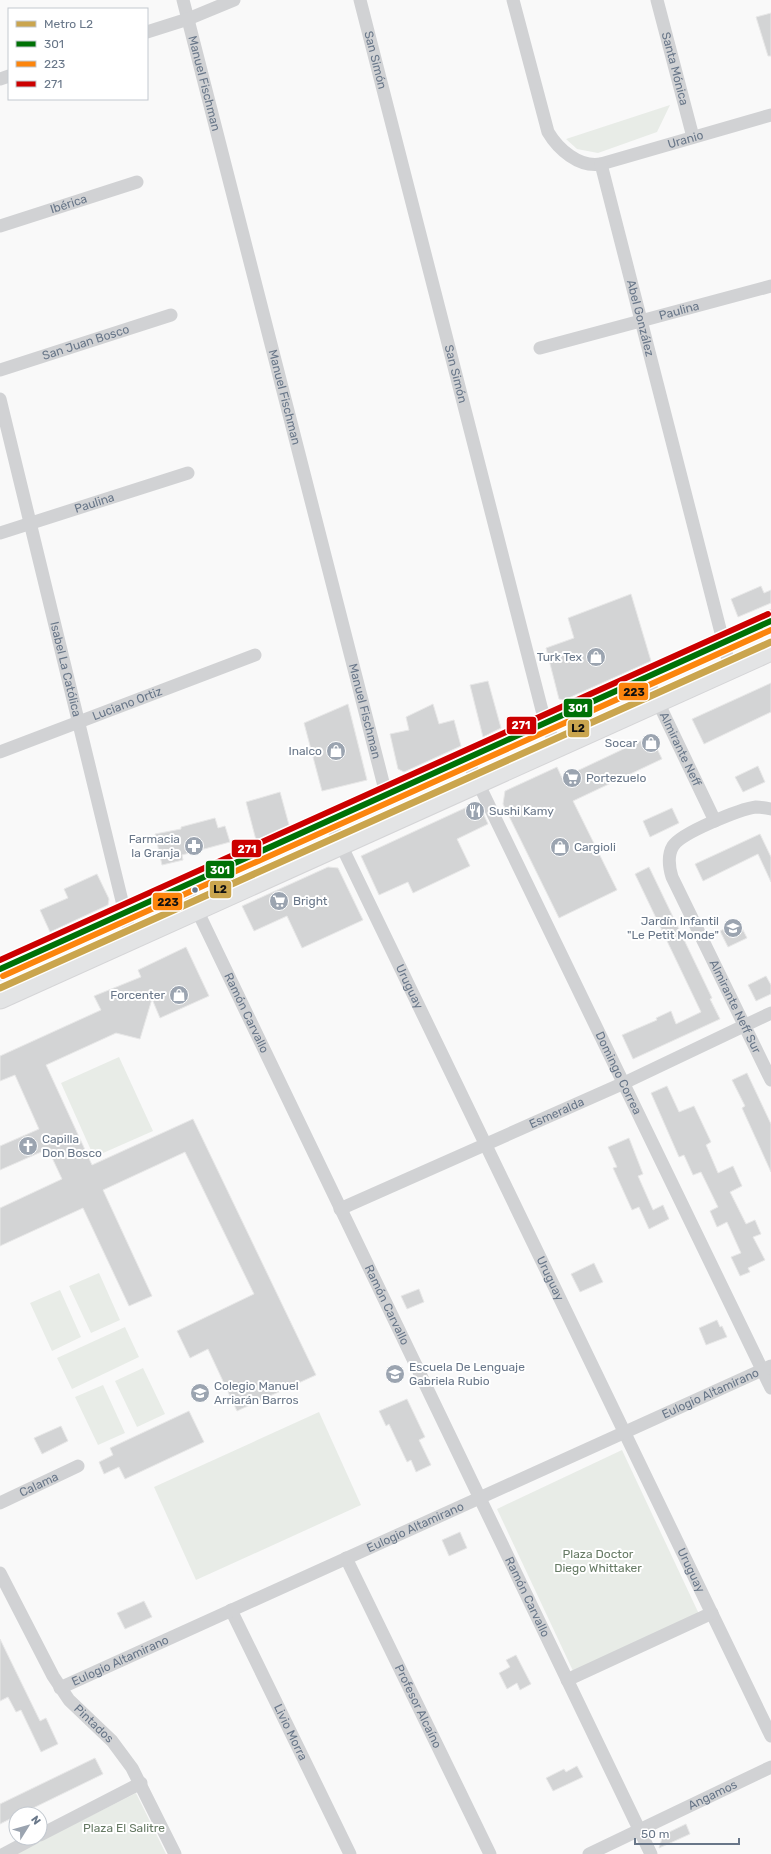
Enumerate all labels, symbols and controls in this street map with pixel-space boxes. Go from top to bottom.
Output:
legend [8,8,148,100]
text: Metro L2 [44,17,93,31]
street label: San Simón [361,29,390,91]
street label: Santa Mónica [659,30,691,107]
street label: Manuel Fischman [185,34,223,132]
text: 301 [44,37,64,51]
text: 223 [44,57,65,71]
text: 271 [44,77,62,91]
street label: Uranio [666,128,705,151]
street label: Ibérica [48,192,89,216]
street label: Abel González [624,278,657,358]
street label: Paulina [657,299,701,323]
street label: San Juan Bosco [40,322,131,363]
street label: San Simón [442,343,470,404]
street label: Manuel Fischman [266,348,303,446]
street label: Paulina [73,490,116,516]
street label: Isabel La Católica [47,620,84,718]
shop icon: Turk Tex [585,646,607,668]
place label: Turk Tex [537,650,583,664]
street label: Manuel Fischman [346,662,384,760]
line badge: 223 [618,682,649,701]
street label: Luciano Ortiz [90,684,164,723]
text: 223 [623,686,645,699]
line badge: 301 [563,698,593,718]
text: 301 [568,702,588,715]
street label: Almirante Neff [657,710,705,789]
line badge: 271 [506,716,537,735]
text: 271 [512,719,530,732]
line badge: L2 [567,719,590,738]
text: L2 [571,722,585,735]
shop icon: Socar [640,732,662,754]
place label: Socar [605,736,637,750]
shop icon: Inalco [325,740,347,762]
place label: Inalco [288,744,322,758]
supermarket icon: Portezuelo [561,767,583,789]
place label: Portezuelo [586,771,646,785]
restaurant icon: Sushi Kamy [464,800,486,822]
place label: Sushi Kamy [489,804,554,818]
place label: Farmacia la Granja [129,832,180,860]
pharmacy icon: Farmacia la Granja [183,835,205,857]
shop icon: Cargioli [549,836,571,858]
line badge: 271 [231,839,262,858]
place label: Cargioli [574,840,616,854]
text: 271 [238,843,256,856]
line badge: 301 [205,860,235,879]
text: 301 [210,864,230,877]
line badge: L2 [209,880,232,899]
text: L2 [213,883,227,896]
unlabelled marker [190,885,200,895]
supermarket icon: Bright [268,890,290,912]
line badge: 223 [152,892,183,911]
place label: Bright [293,894,328,908]
text: 223 [157,896,179,909]
place label: Jardín Infantil "Le Petit Monde" [627,914,719,942]
school or university icon: Jardín Infantil "Le Petit Monde" [722,917,744,939]
street label: Almirante Neff Sur [706,957,764,1056]
street label: Uruguay [393,962,426,1011]
street label: Ramón Carvallo [221,971,272,1055]
shop icon: Forcenter [168,984,190,1006]
place label: Forcenter [110,988,165,1002]
street label: Domingo Correa [593,1029,644,1117]
street label: Esmeralda [527,1095,586,1131]
place label: Capilla Don Bosco [42,1132,102,1160]
church icon: Capilla Don Bosco [17,1135,39,1157]
street label: Uruguay [534,1254,567,1303]
street label: Ramón Carvallo [362,1263,412,1347]
place label: Escuela De Lenguaje Gabriela Rubio [409,1360,525,1388]
school or university icon: Escuela De Lenguaje Gabriela Rubio [384,1363,406,1385]
street label: Eulogio Altamirano [660,1365,761,1421]
place label: Colegio Manuel Arriarán Barros [214,1379,299,1407]
school or university icon: Colegio Manuel Arriarán Barros [189,1382,211,1404]
street label: Calama [17,1469,61,1500]
street label: Eulogio Altamirano [365,1499,466,1555]
street label: Uruguay [674,1546,708,1595]
park label: Plaza Doctor Diego Whittaker [554,1547,642,1575]
street label: Ramón Carvallo [502,1555,553,1639]
street label: Eulogio Altamirano [69,1633,171,1689]
street label: Profesor Alcaíno [392,1662,445,1751]
street label: Pintados [71,1702,117,1746]
street label: Livio Morra [271,1702,310,1763]
street label: Angamos [686,1777,739,1813]
north arrow [8,1806,48,1846]
text: N [28,1813,43,1827]
scale bar [635,1820,739,1846]
park label: Plaza El Salitre [83,1821,165,1835]
text: 50 m [641,1827,669,1841]

